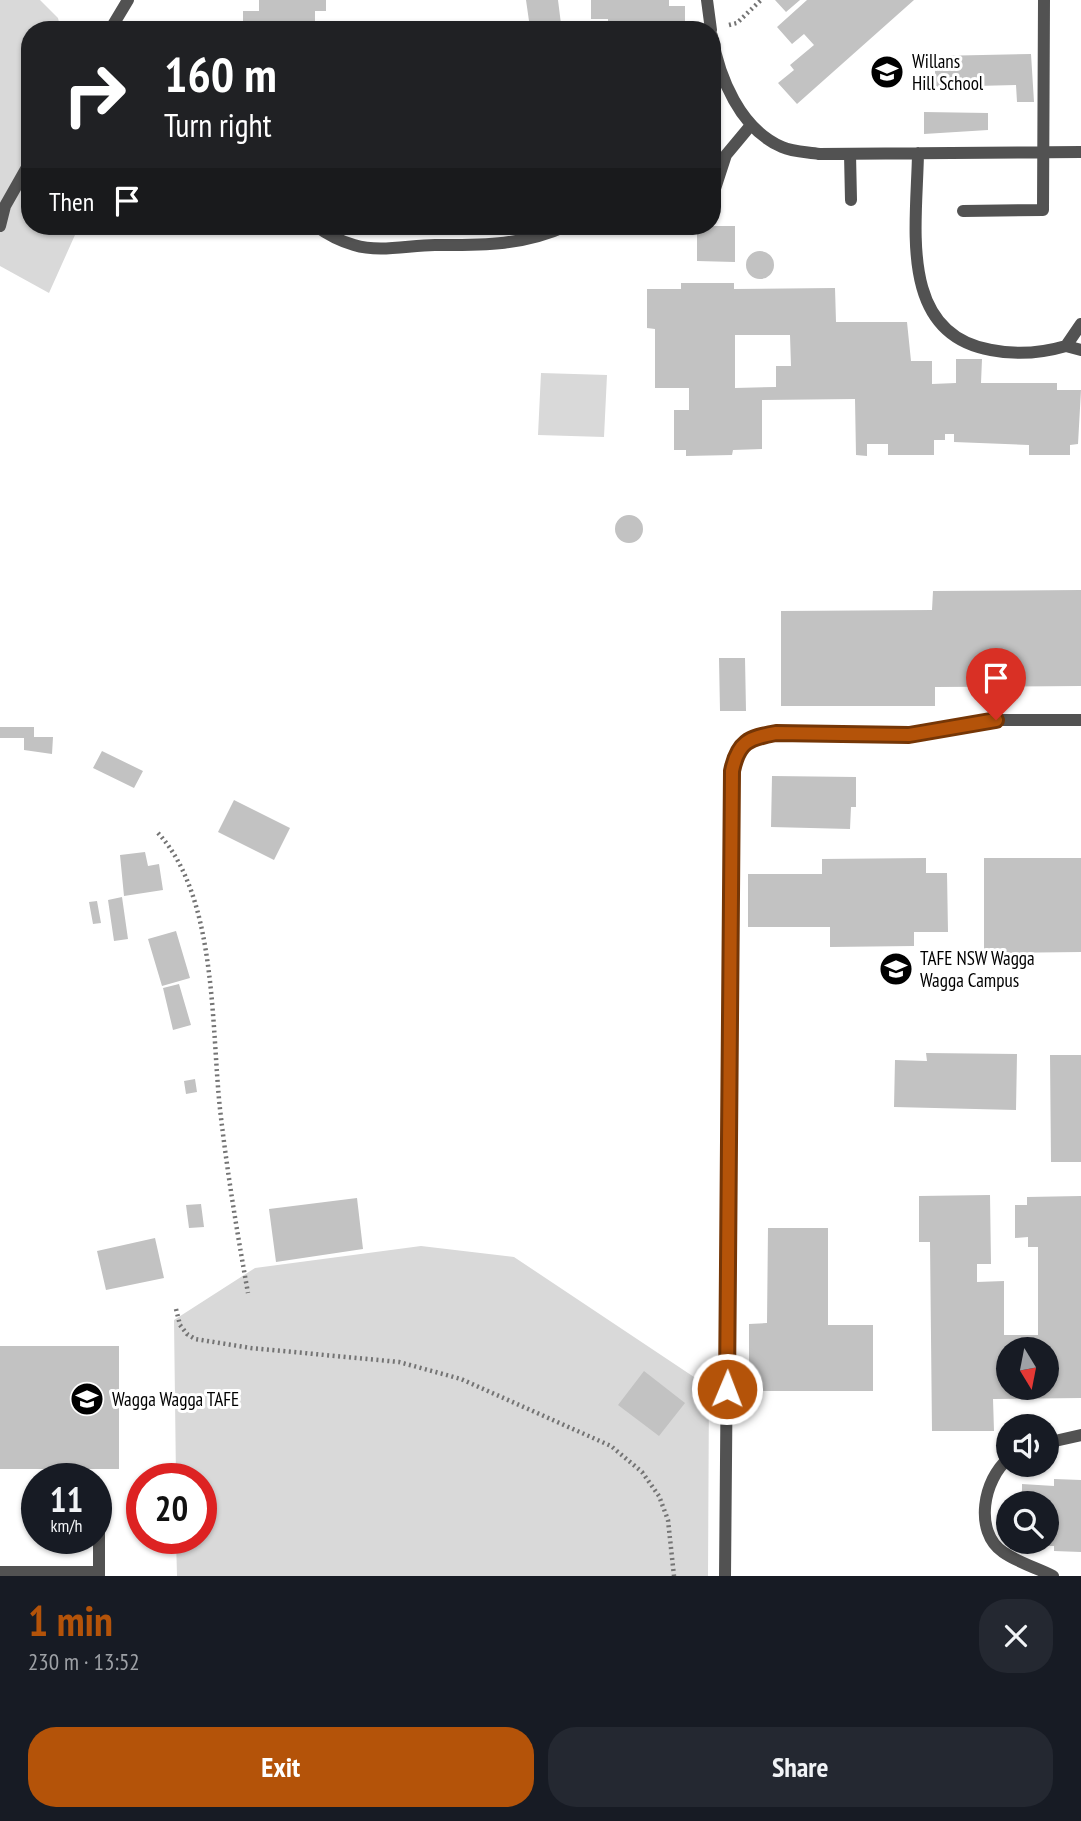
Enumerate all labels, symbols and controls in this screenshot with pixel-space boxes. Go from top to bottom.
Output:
text: 160 m [164,42,277,106]
icon: right [49,49,140,140]
place label: Willans Hill School [912,49,984,95]
school or university icon: Willans Hill School [868,53,906,91]
text: Turn right [164,104,272,146]
icon: arrive [108,182,146,220]
text: Then [49,185,94,218]
pin [966,648,1026,720]
icon: arrive [977,659,1015,697]
place label: TAFE NSW Wagga Wagga Campus [920,946,1035,992]
school or university icon: TAFE NSW Wagga Wagga Campus [877,950,915,988]
north arrow [996,1337,1059,1400]
map controls [996,1337,1059,1554]
position arrow [690,1352,764,1426]
school or university icon: Wagga Wagga TAFE [68,1380,106,1418]
place label: Wagga Wagga TAFE [112,1387,239,1411]
button: sound [996,1414,1059,1477]
speed limit sign: 20 [126,1463,217,1554]
text: 11 [50,1476,83,1522]
button: search [996,1491,1059,1554]
text: km/h [51,1514,82,1537]
text: 1 min [28,1593,113,1648]
button: close [979,1599,1053,1673]
text: 230 m · 13:52 [28,1647,140,1676]
button: Exit [28,1727,534,1807]
button: Share [548,1727,1053,1807]

